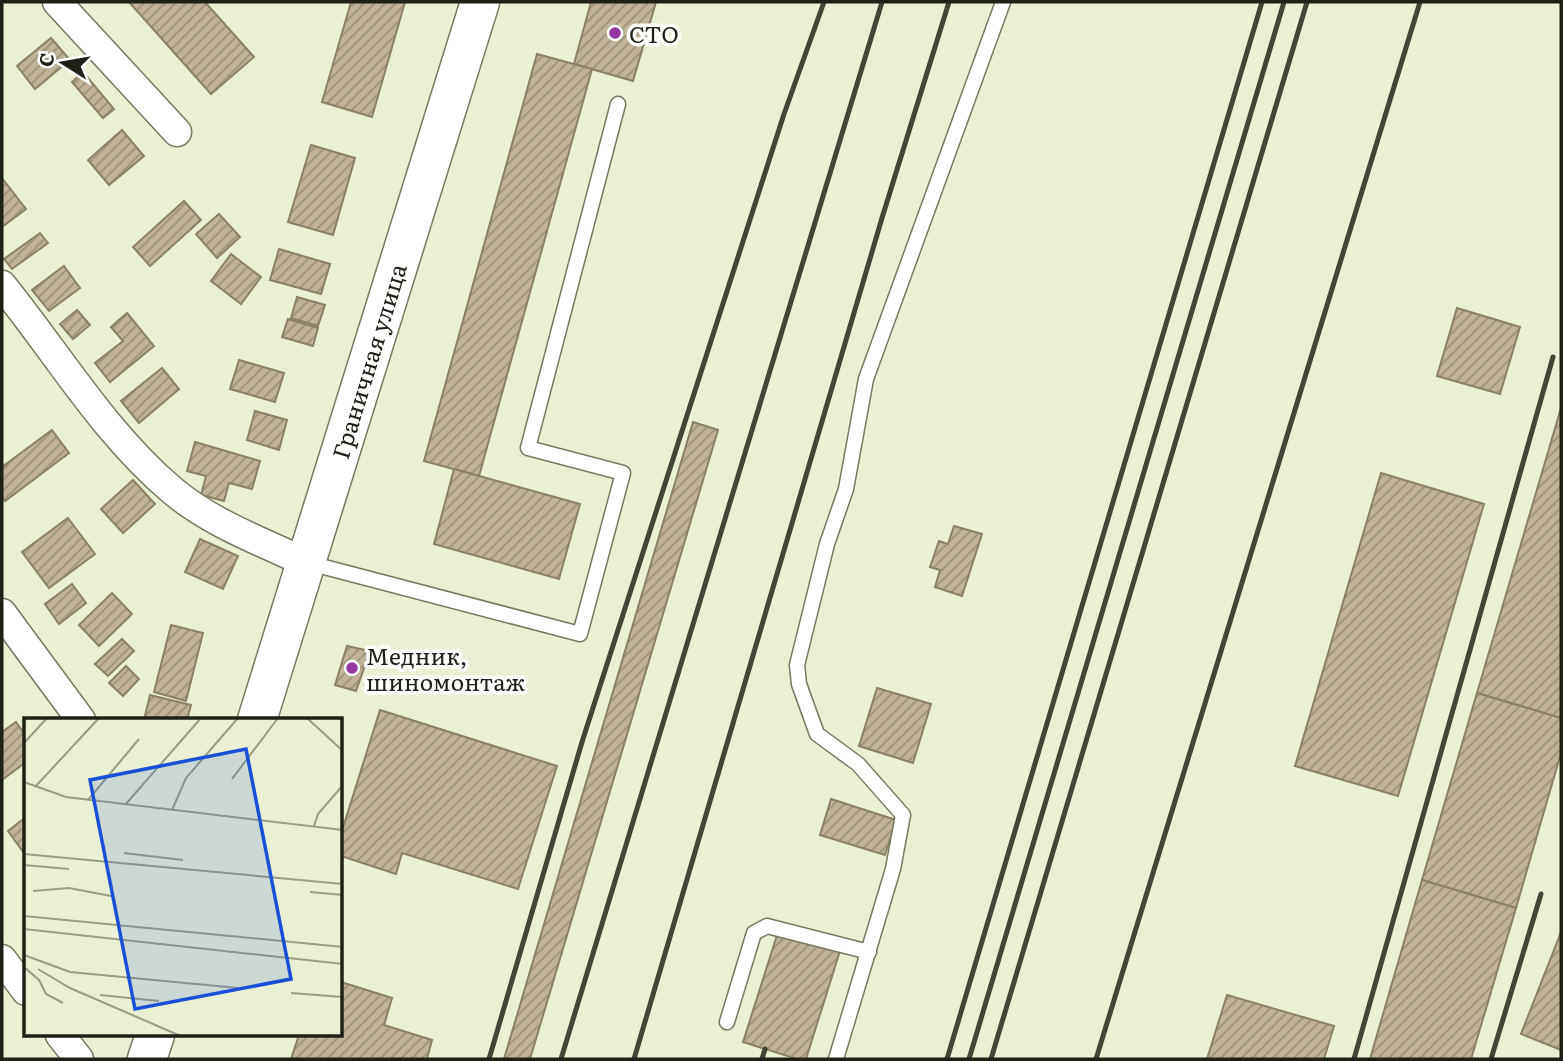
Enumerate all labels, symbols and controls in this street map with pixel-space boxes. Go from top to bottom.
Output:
place label: СТО [629,16,679,50]
marker: СТО [607,25,623,41]
north arrow [28,28,98,98]
text: С [30,50,60,69]
street label: Граничная улица [322,259,414,463]
place label: Медник, шиномонтаж [366,638,526,698]
marker: Медник, шиномонтаж [344,660,360,676]
inset map [24,718,343,1036]

